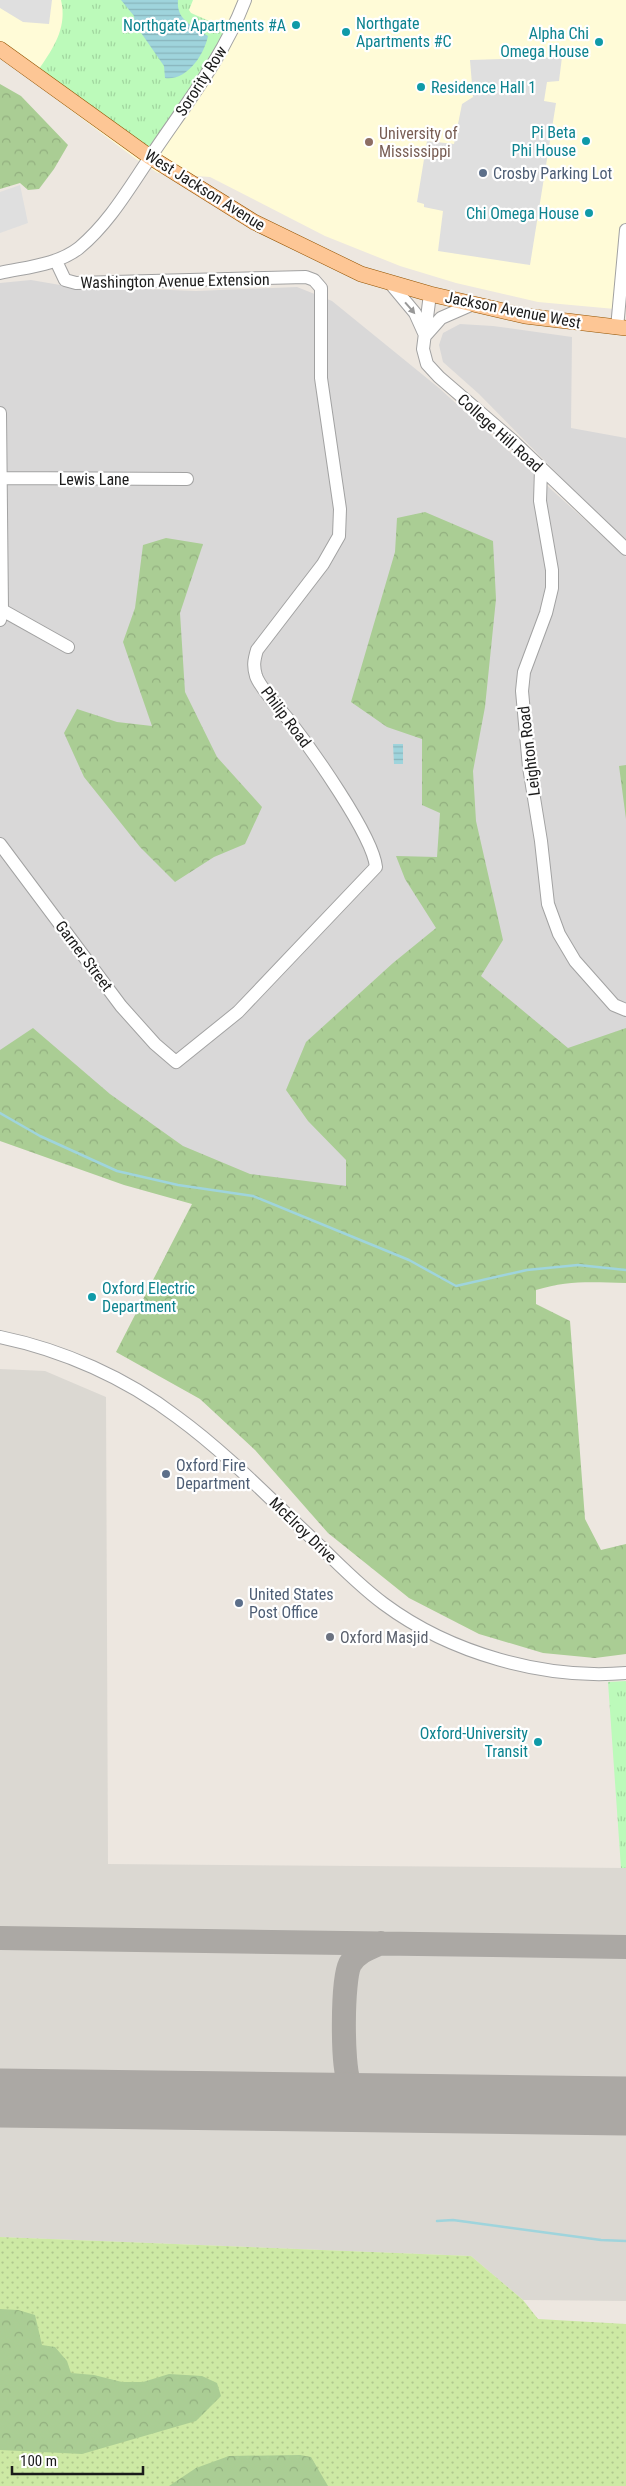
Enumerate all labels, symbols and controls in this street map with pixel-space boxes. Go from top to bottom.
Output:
place label: Northgate Apartments #C [356,14,452,51]
place label: Northgate Apartments #A [123,16,286,35]
marker: Northgate Apartments #A [290,19,302,31]
place label: Alpha Chi Omega House [500,24,589,61]
marker: Northgate Apartments #C [340,26,352,38]
marker: Alpha Chi Omega House [593,36,605,48]
street label: Sorority Row [171,42,231,120]
place label: Residence Hall 1 [431,78,536,97]
marker: Residence Hall 1 [415,81,427,93]
place label: Pi Beta Phi House [512,123,576,160]
place label: University of Mississippi [379,124,458,161]
marker: Pi Beta Phi House [580,135,592,147]
marker: University of Mississippi [363,136,375,148]
street label: West Jackson Avenue [141,145,269,235]
place label: Crosby Parking Lot [493,164,612,183]
marker: Crosby Parking Lot [477,167,489,179]
place label: Chi Omega House [466,204,579,223]
marker: Chi Omega House [583,207,595,219]
street label: Washington Avenue Extension [80,270,270,292]
street label: Jackson Avenue West [443,288,583,333]
one-way arrow [405,301,416,314]
street label: College Hill Road [454,390,546,476]
street label: Lewis Lane [59,470,129,489]
street label: Philip Road [257,683,315,751]
street label: Leighton Road [514,705,544,797]
street label: Garner Street [51,917,117,995]
place label: Oxford Electric Department [102,1279,195,1316]
marker: Oxford Electric Department [86,1291,98,1303]
place label: Oxford Fire Department [176,1456,250,1493]
marker: Oxford Fire Department [160,1468,172,1480]
street label: McElroy Drive [265,1493,341,1567]
place label: United States Post Office [249,1585,333,1622]
marker: United States Post Office [233,1597,245,1609]
place label: Oxford Masjid [340,1628,428,1647]
marker: Oxford Masjid [324,1631,336,1643]
place label: Oxford-University Transit [420,1724,528,1761]
marker: Oxford-University Transit [532,1736,544,1748]
scale bar [12,2444,144,2476]
text: 100 m [20,2452,57,2470]

